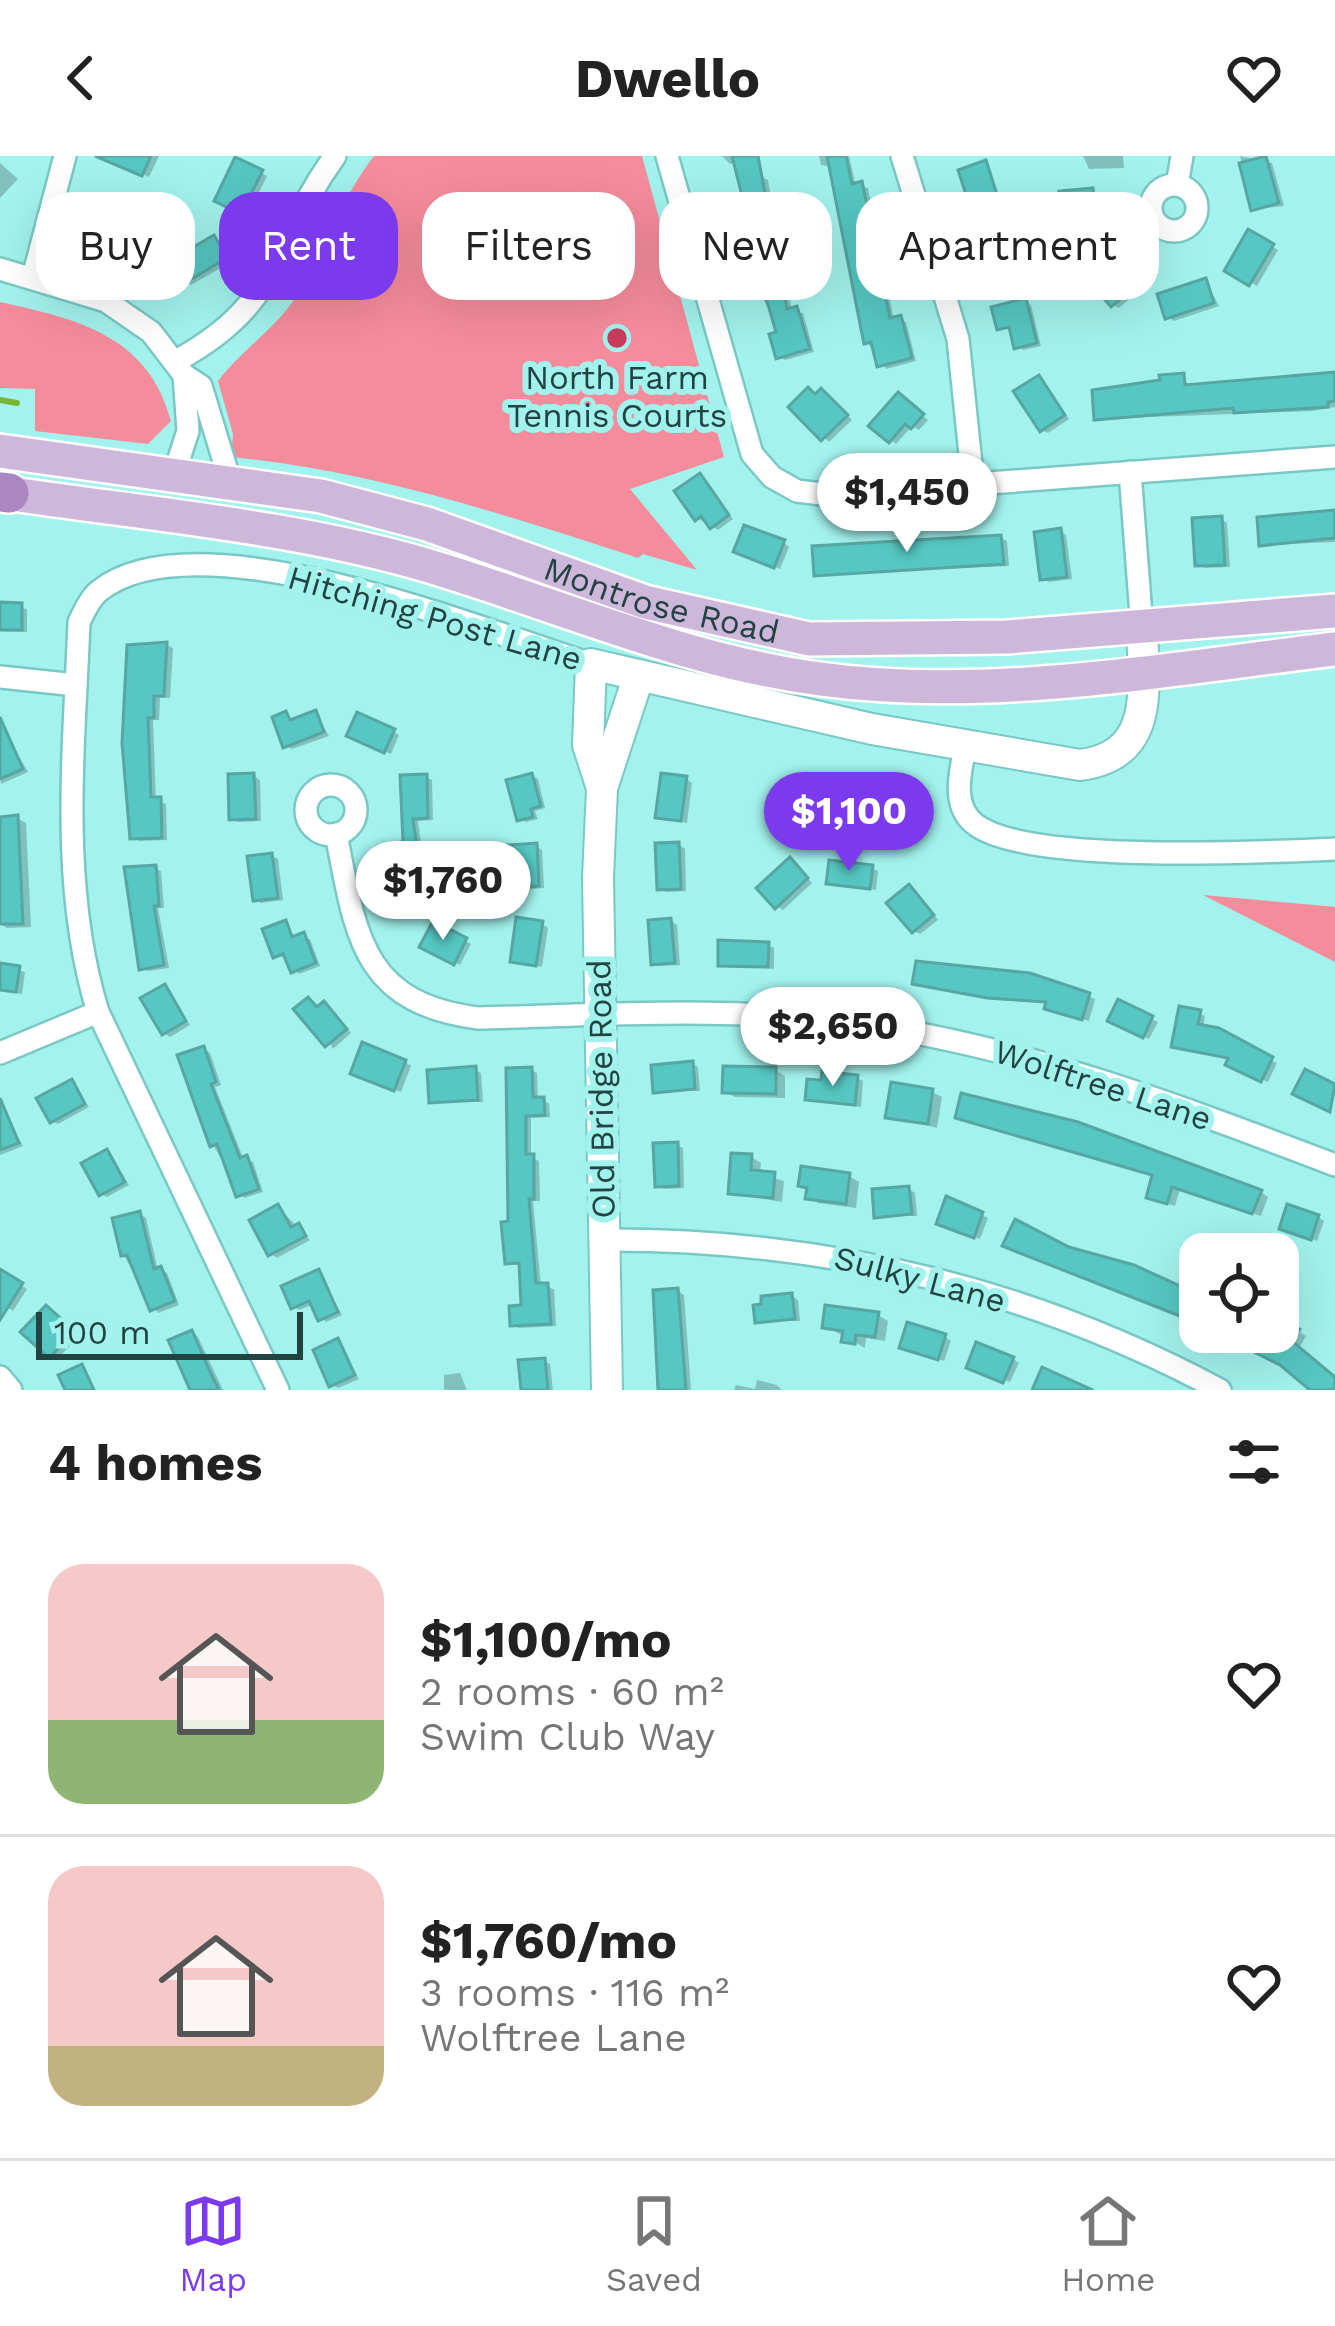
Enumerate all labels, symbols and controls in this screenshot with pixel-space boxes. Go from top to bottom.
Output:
icon: back [48,45,114,111]
icon: heart [1221,45,1287,111]
text: Dwello [575,47,760,110]
chip: Buy [36,192,195,300]
chip: Rent [219,192,398,300]
chip: Filters [422,192,635,300]
chip: New [659,192,832,300]
chip: Apartment [856,192,1159,300]
marker: North Farm Tennis Courts [604,325,630,351]
place label: North Farm Tennis Courts [507,358,727,435]
pin: $1,450 [809,453,1005,555]
text: $1,450 [844,469,970,514]
street label: Montrose Road [539,548,783,651]
street label: Hitching Post Lane [284,557,586,679]
pin: $1,100 [751,772,947,874]
text: $1,100 [791,788,907,833]
pin: $1,760 [345,841,541,943]
text: $1,760 [383,857,503,902]
street label: Old Bridge Road [579,959,623,1219]
pin: $2,650 [735,987,931,1089]
text: $2,650 [767,1003,899,1048]
street label: Wolftree Lane [990,1032,1216,1138]
map controls [1179,1233,1299,1353]
button: locate [1179,1233,1299,1353]
street label: Sulky Lane [830,1237,1010,1321]
scale bar [36,1306,303,1359]
text: 100 m [54,1313,151,1352]
icon: filters [1221,1429,1287,1495]
text: 4 homes [48,1433,262,1492]
text: $1,100/mo [420,1610,671,1669]
icon: home [144,1612,288,1756]
icon: heart [1221,1651,1287,1717]
text: 2 rooms · 60 m² [420,1669,724,1714]
text: Swim Club Way [420,1714,715,1759]
text: $1,760/mo [420,1911,677,1970]
icon: home [144,1914,288,2058]
icon: heart [1221,1953,1287,2019]
text: 3 rooms · 116 m² [420,1970,729,2015]
text: Wolftree Lane [420,2015,687,2060]
tab: Map [180,2188,247,2299]
tab: Saved [606,2188,702,2299]
tab: Home [1061,2188,1155,2299]

